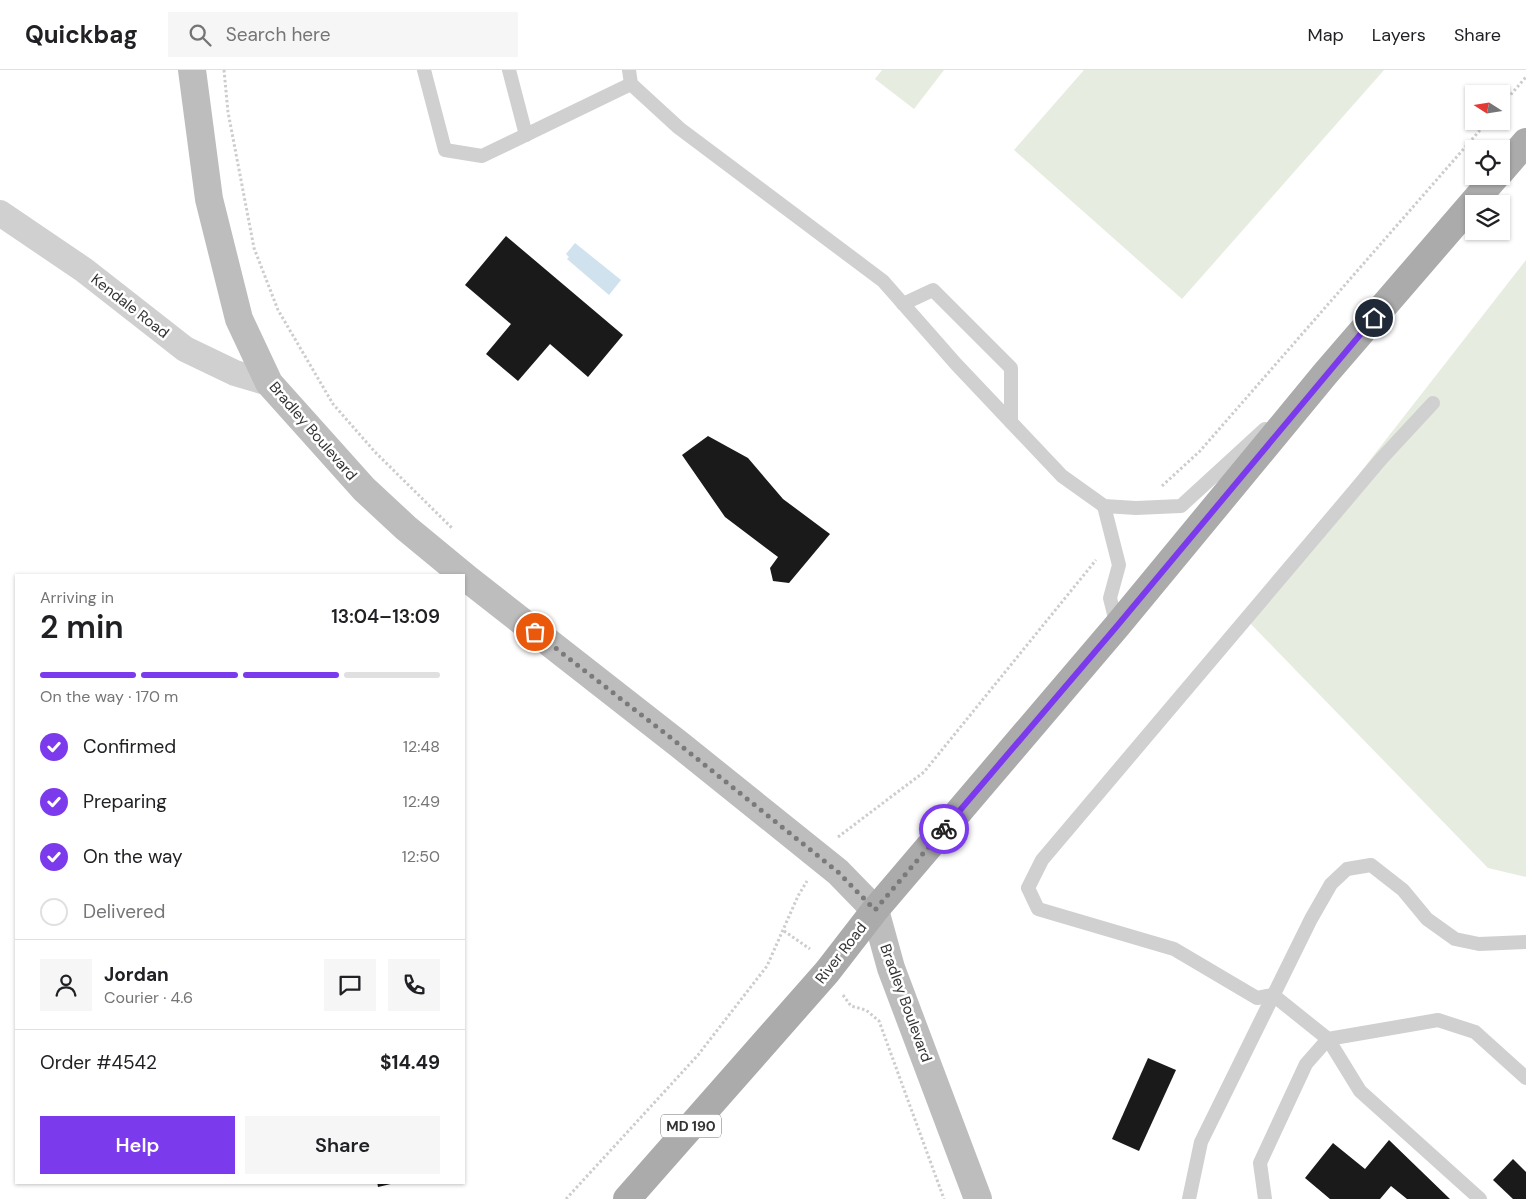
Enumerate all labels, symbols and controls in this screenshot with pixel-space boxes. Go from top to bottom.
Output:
search box [168,12,518,57]
text: Quickbag [25,19,138,50]
icon: search [186,21,214,49]
text: Search here [226,22,331,47]
text: Map [1308,23,1344,47]
text: Layers [1372,23,1426,47]
text: Share [1454,23,1501,47]
north arrow [1465,85,1510,130]
map controls [1465,85,1510,240]
button: locate [1465,140,1510,185]
button: layers [1465,195,1510,240]
street label: Kendale Road [87,269,173,343]
pin [1353,297,1395,339]
icon: home [1360,304,1388,332]
street label: Bradley Boulevard [265,377,361,485]
text: Arriving in [40,587,114,608]
text: 13:04–13:09 [331,604,440,629]
text: 2 min [40,606,124,648]
pin [514,611,556,653]
icon: bag [521,618,549,646]
text: On the way · 170 m [40,686,178,707]
icon: check [40,733,68,761]
text: Confirmed [83,734,176,759]
text: 12:48 [403,736,440,757]
icon: check [40,788,68,816]
text: Preparing [83,789,167,814]
text: 12:49 [403,791,440,812]
courier [919,804,969,854]
icon: bike [930,815,958,843]
icon: check [40,843,68,871]
text: On the way [83,844,183,869]
text: 12:50 [402,846,440,867]
text: Delivered [83,899,165,924]
street label: River Road [811,918,871,988]
street label: Bradley Boulevard [875,941,937,1065]
button: person [40,959,92,1011]
button: chat [324,959,376,1011]
button: phone [388,959,440,1011]
text: Jordan [104,962,169,987]
text: Courier · 4.6 [104,987,193,1008]
text: Order #4542 [40,1050,157,1075]
text: $14.49 [380,1050,440,1075]
road number: MD 190 [661,1114,721,1138]
button: Help [40,1116,235,1174]
button: Share [245,1116,440,1174]

